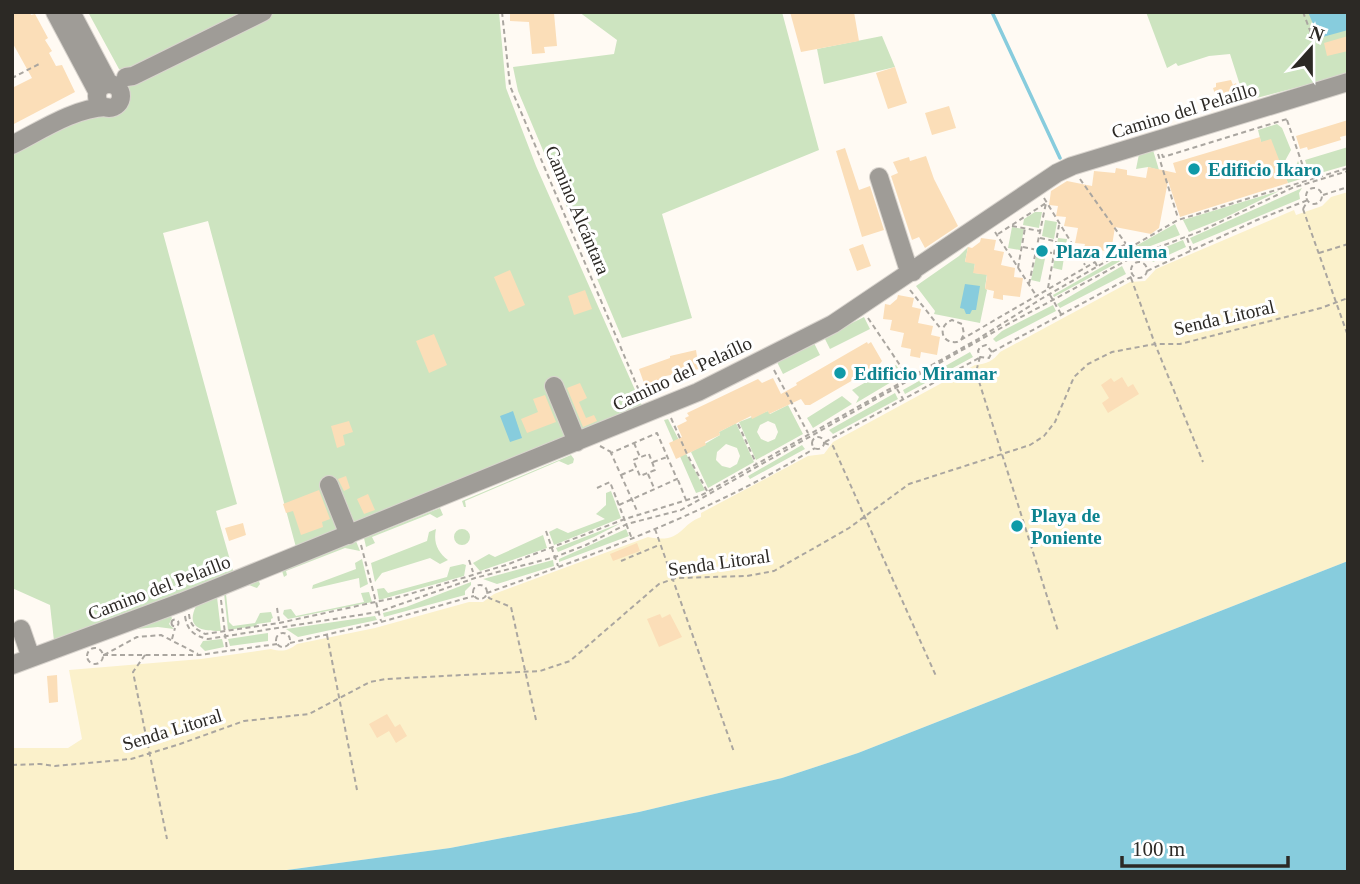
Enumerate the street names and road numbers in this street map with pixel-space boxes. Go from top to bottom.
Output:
street label: Camino del Pelaíllo [1109,78,1259,143]
street label: Camino Alcántara [541,143,614,278]
street label: Senda Litoral [1172,296,1277,339]
street label: Camino del Pelaíllo [609,332,755,415]
street label: Senda Litoral [667,545,771,580]
street label: Camino del Pelaíllo [85,551,233,624]
street label: Senda Litoral [120,704,224,755]

